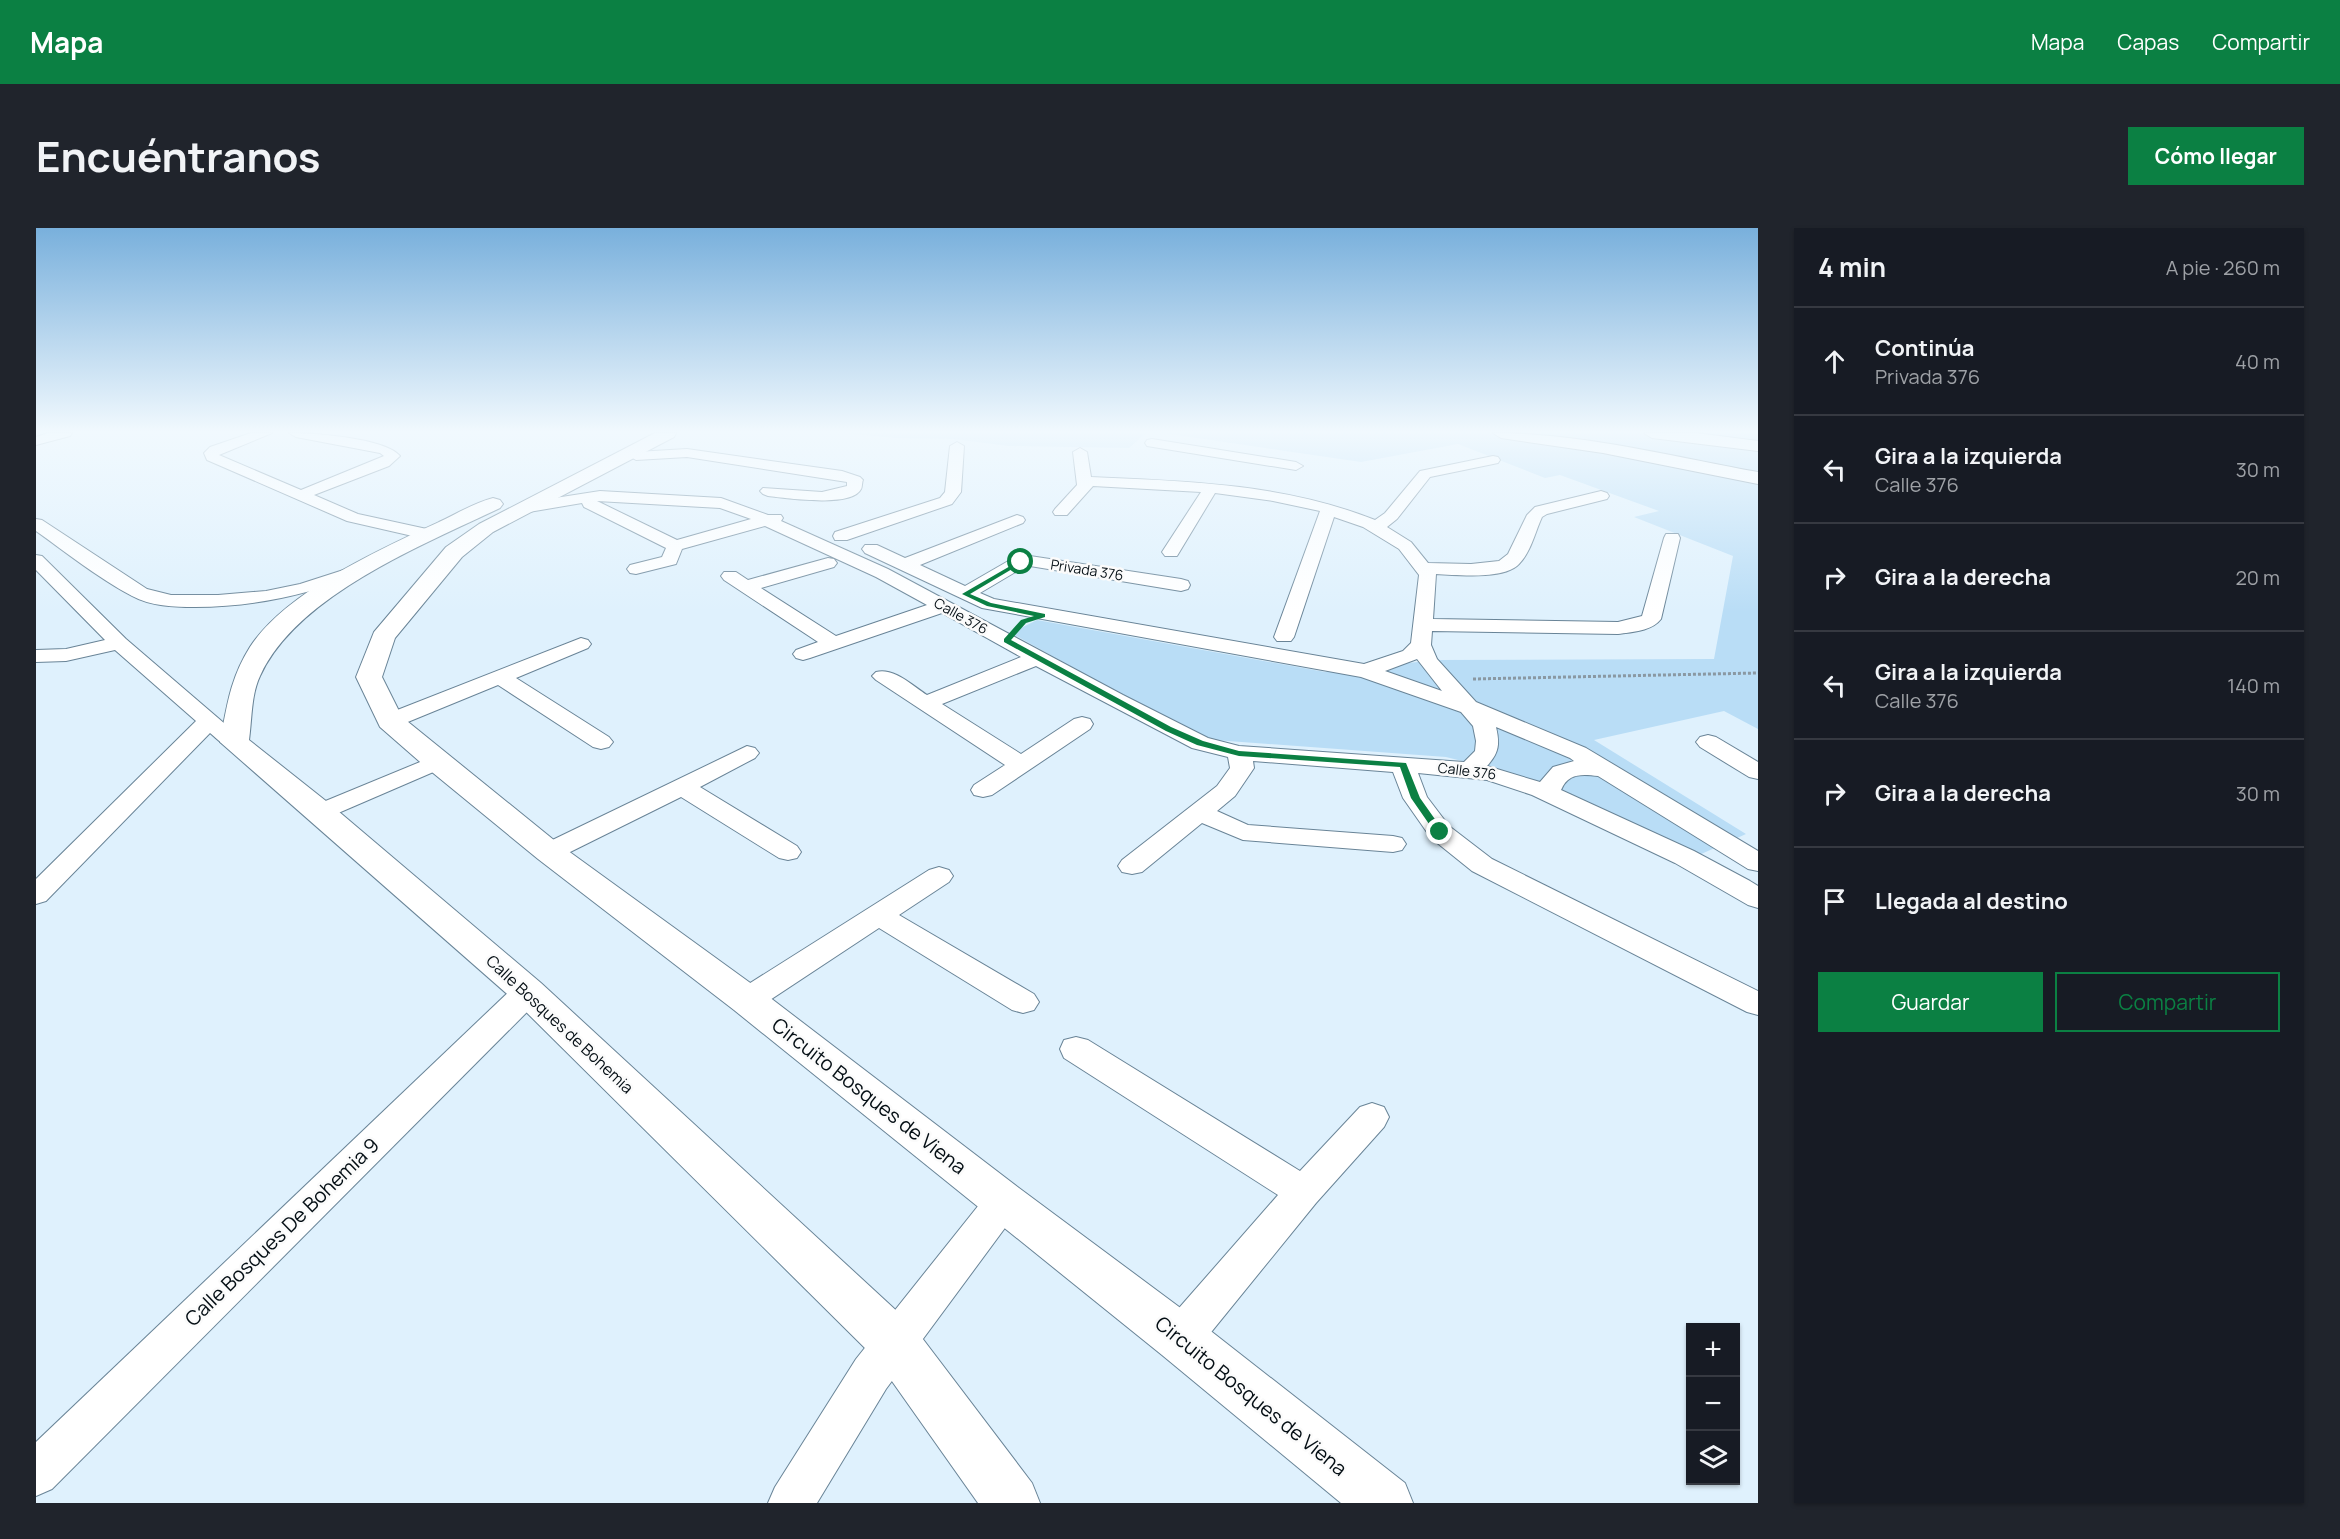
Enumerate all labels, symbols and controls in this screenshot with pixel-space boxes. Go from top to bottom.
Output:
text: Mapa [30,23,103,61]
text: Mapa [2031,28,2084,56]
text: Capas [2117,28,2179,56]
text: Compartir [2212,28,2310,56]
text: Encuéntranos [36,127,321,185]
button: Cómo llegar [2128,127,2304,185]
text: 4 min [1818,249,1886,285]
text: A pie · 260 m [2166,254,2280,281]
text: Continúa [1875,333,1975,363]
icon: ahead [1818,345,1851,378]
text: 40 m [2235,348,2280,375]
text: Privada 376 [1875,363,1980,390]
text: Gira a la izquierda [1875,441,2062,471]
icon: left [1818,453,1851,486]
text: 30 m [2236,456,2280,483]
text: Calle 376 [1875,471,1959,498]
route start [1007,548,1033,574]
street label: Privada 376 [1049,554,1125,585]
icon: right [1818,561,1851,594]
text: Gira a la derecha [1875,562,2051,592]
text: 20 m [2235,564,2280,591]
street label: Calle 376 [931,593,992,638]
text: Gira a la izquierda [1875,657,2062,687]
icon: left [1818,669,1851,702]
text: 140 m [2227,672,2280,699]
text: Calle 376 [1875,687,1959,714]
street label: Calle 376 [1437,757,1497,784]
icon: right [1818,777,1851,810]
text: Gira a la derecha [1875,778,2051,808]
text: 30 m [2236,780,2280,807]
route end [1426,818,1452,844]
icon: arrive [1818,885,1851,918]
text: Llegada al destino [1875,886,2068,916]
street label: Calle Bosques de Bohemia [482,950,638,1098]
button: Guardar [1818,972,2043,1032]
button: Compartir [2055,972,2280,1032]
street label: Circuito Bosques de Viena [767,1011,972,1180]
street label: Calle Bosques De Bohemia 9 [179,1131,385,1332]
street label: Circuito Bosques de Viena [1150,1310,1353,1482]
map controls [1686,1323,1740,1485]
button: + [1686,1323,1740,1377]
button: − [1686,1377,1740,1431]
button: layers [1686,1431,1740,1485]

